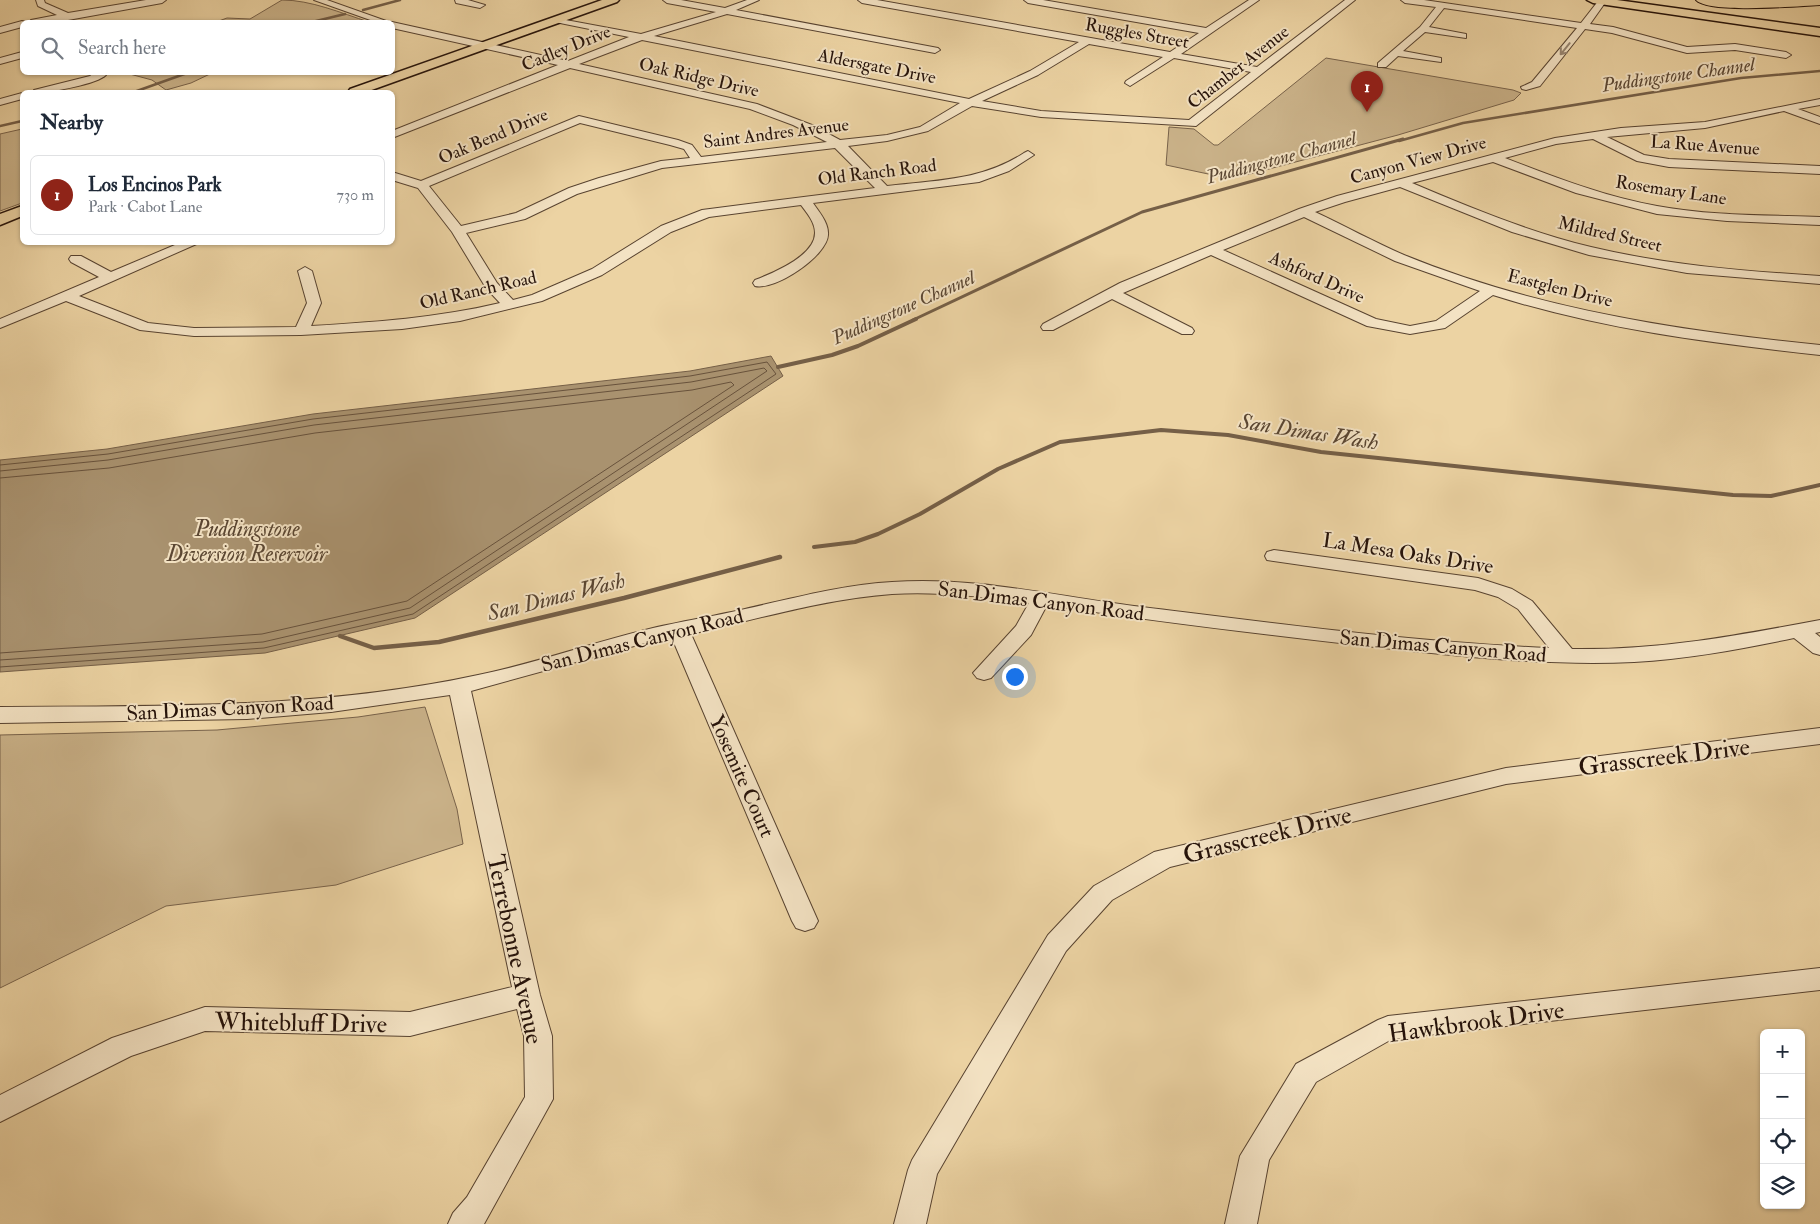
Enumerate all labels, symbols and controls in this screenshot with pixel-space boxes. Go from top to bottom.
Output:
street label: Ruggles Street [1083,13,1191,54]
search box [20,20,395,75]
street label: Cadley Drive [518,20,615,77]
street label: Chamber Avenue [1183,20,1294,114]
icon: search [38,34,66,62]
text: Search here [78,36,166,60]
one-way arrow [1560,42,1571,55]
street label: Aldersgate Drive [815,44,938,89]
water label: Puddingstone Channel [1599,52,1757,98]
street label: Oak Ridge Drive [637,53,762,103]
pin: 1 [1351,71,1383,112]
street label: Oak Bend Drive [435,103,552,170]
text: Nearby [40,109,103,136]
street label: Saint Andres Avenue [702,113,851,154]
water label: Puddingstone Channel [1203,126,1360,190]
street label: La Rue Avenue [1649,130,1761,161]
street label: Canyon View Drive [1347,131,1489,190]
street label: Old Ranch Road [816,154,938,191]
street label: Rosemary Lane [1614,170,1729,211]
text: Los Encinos Park [88,173,222,197]
text: 1 [54,185,60,205]
text: 730 m [337,185,374,205]
text: Park · Cabot Lane [88,197,202,217]
street label: Mildred Street [1556,211,1664,258]
street label: Ashford Drive [1265,246,1368,309]
street label: Eastglen Drive [1505,264,1615,313]
water label: Puddingstone Channel [827,265,980,351]
street label: Old Ranch Road [417,266,539,315]
water label: San Dimas Wash [1236,407,1381,457]
water label: Puddingstone Diversion Reservoir [166,515,329,568]
street label: La Mesa Oaks Drive [1321,527,1495,580]
water label: San Dimas Wash [484,566,628,628]
street label: San Dimas Canyon Road [936,575,1146,628]
street label: San Dimas Canyon Road [538,602,747,679]
street label: San Dimas Canyon Road [1338,624,1548,669]
your location [1002,664,1028,690]
street label: San Dimas Canyon Road [126,690,335,727]
street label: Yosemite Court [703,711,781,842]
street label: Grasscreek Drive [1577,732,1752,783]
street label: Grasscreek Drive [1180,800,1355,871]
street label: Terrebonne Avenue [479,852,550,1047]
street label: Hawkbrook Drive [1386,995,1566,1050]
street label: Whitebluff Drive [214,1006,387,1040]
map controls [1760,1029,1805,1209]
button: + [1760,1029,1805,1074]
button: − [1760,1074,1805,1119]
button: locate [1760,1119,1805,1164]
button: layers [1760,1164,1805,1209]

